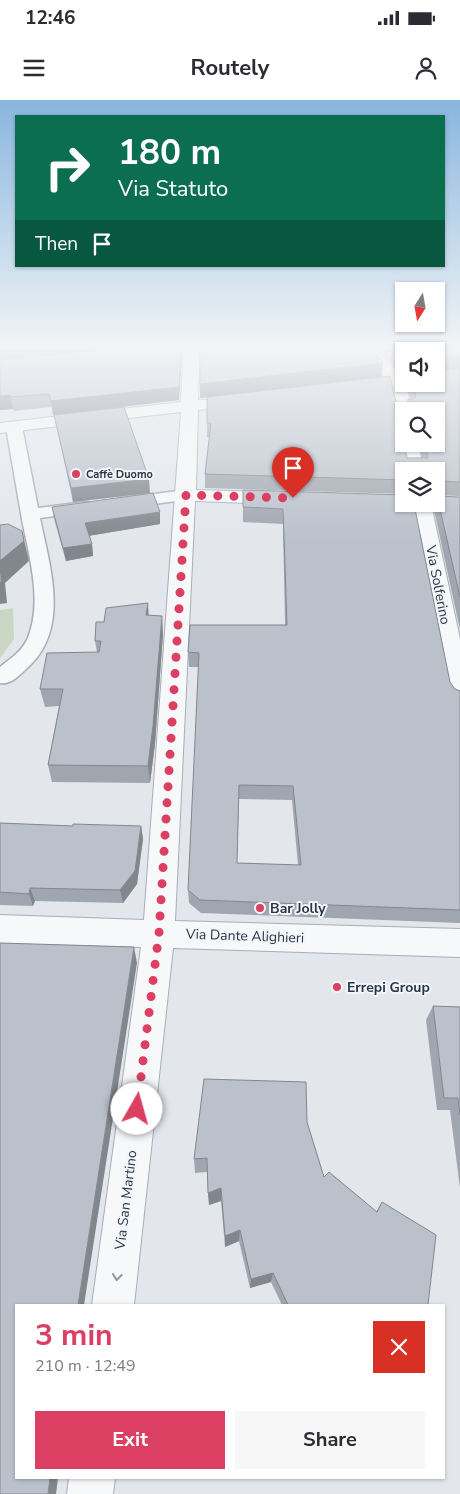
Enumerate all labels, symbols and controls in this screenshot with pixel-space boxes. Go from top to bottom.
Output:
text: 12:46 [25,5,75,31]
text: Routely [191,53,269,83]
icon: menu [20,54,48,82]
icon: person [412,54,440,82]
text: 180 m [118,129,221,176]
icon: right [35,135,100,200]
text: Via Statuto [118,174,228,204]
icon: arrive [88,230,116,258]
text: Then [35,231,78,257]
north arrow [395,282,445,332]
map controls [395,282,445,512]
button: sound [395,342,445,392]
button: search [395,402,445,452]
pin [272,447,314,498]
icon: arrive [279,454,307,482]
button: layers [395,462,445,512]
place label: Caffè Duomo [86,467,153,482]
marker: Caffè Duomo [70,468,82,480]
street label: Via Solferino [421,543,455,626]
place label: Bar Jolly [270,899,326,918]
marker: Bar Jolly [254,902,266,914]
street label: Via Dante Alighieri [185,924,304,948]
place label: Errepi Group [347,978,430,997]
marker: Errepi Group [331,981,343,993]
position arrow [110,1082,162,1134]
street label: Via San Martino [110,1149,142,1252]
one-way arrow [112,1273,123,1281]
text: 3 min [35,1315,113,1356]
button: close [373,1321,425,1373]
text: 210 m · 12:49 [35,1355,136,1377]
button: Exit [35,1411,225,1469]
button: Share [235,1411,425,1469]

